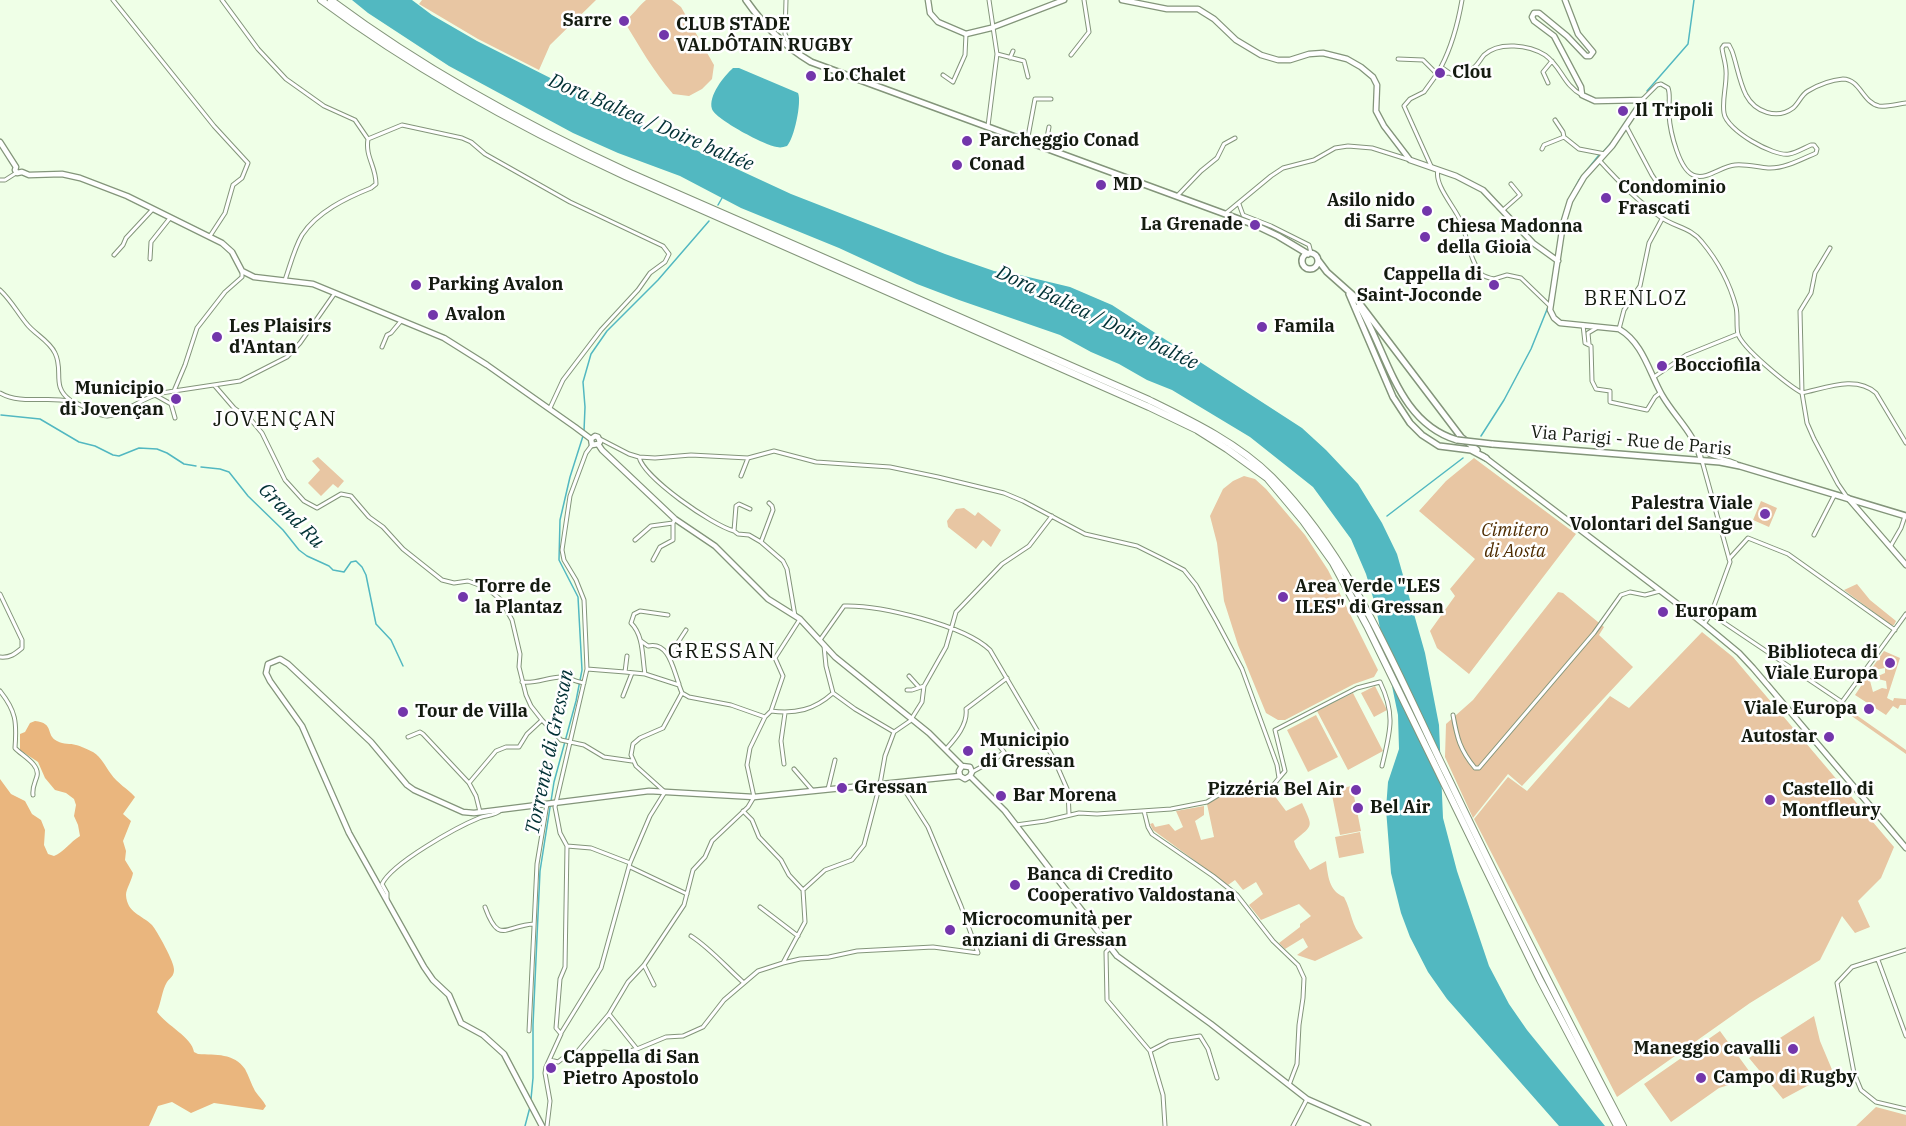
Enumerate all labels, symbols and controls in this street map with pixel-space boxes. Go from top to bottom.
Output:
place label: Sarre [562,10,612,32]
marker: Sarre [617,14,631,28]
place label: CLUB STADE VALDÔTAIN RUGBY [676,14,853,57]
marker: CLUB STADE VALDÔTAIN RUGBY [657,28,671,42]
place label: Clou [1452,62,1492,84]
place label: Lo Chalet [823,65,906,87]
marker: Clou [1433,66,1447,80]
water label: Dora Baltea / Doire baltée [545,69,757,177]
marker: Lo Chalet [804,69,818,83]
place label: Il Tripoli [1635,100,1713,122]
marker: Il Tripoli [1616,104,1630,118]
place label: Parcheggio Conad [979,130,1139,152]
marker: Parcheggio Conad [960,134,974,148]
place label: Conad [969,154,1025,176]
marker: Conad [950,158,964,172]
place label: MD [1113,174,1143,196]
place label: Condominio Frascati [1618,177,1726,219]
marker: MD [1094,178,1108,192]
place label: Asilo nido di Sarre [1327,190,1415,232]
marker: Condominio Frascati [1599,191,1613,205]
marker: Asilo nido di Sarre [1420,204,1434,218]
place label: La Grenade [1140,214,1243,236]
place label: Chiesa Madonna della Gioia [1437,216,1583,258]
marker: La Grenade [1248,218,1262,232]
marker: Chiesa Madonna della Gioia [1418,230,1432,244]
water label: Dora Baltea / Doire baltée [992,261,1202,375]
place label: Cappella di Saint-Joconde [1357,264,1482,306]
place label: Parking Avalon [428,274,563,296]
marker: Parking Avalon [409,278,423,292]
marker: Cappella di Saint-Joconde [1487,278,1501,292]
district label: BRENLOZ [1584,287,1688,311]
place label: Avalon [445,304,505,326]
marker: Avalon [426,308,440,322]
place label: Les Plaisirs d'Antan [229,316,331,358]
place label: Famila [1274,316,1335,338]
marker: Famila [1255,320,1269,334]
marker: Les Plaisirs d'Antan [210,330,224,344]
place label: Bocciofila [1674,355,1761,377]
marker: Bocciofila [1655,359,1669,373]
place label: Municipio di Jovençan [59,378,164,420]
marker: Municipio di Jovençan [169,392,183,406]
district label: JOVENÇAN [213,407,337,433]
street label: Via Parigi - Rue de Paris [1530,421,1732,461]
water label: Grand Ru [253,478,329,554]
place label: Palestra Viale Volontari del Sangue [1570,493,1753,536]
marker: Palestra Viale Volontari del Sangue [1758,507,1772,521]
park label: Cimitero di Aosta [1481,520,1549,562]
place label: Torre de la Plantaz [475,576,562,618]
place label: Area Verde "LES ILES" di Gressan [1295,576,1444,618]
marker: Torre de la Plantaz [456,590,470,604]
marker: Area Verde "LES ILES" di Gressan [1276,590,1290,604]
place label: Europam [1675,601,1757,623]
marker: Europam [1656,605,1670,619]
district label: GRESSAN [668,639,776,665]
place label: Biblioteca di Viale Europa [1765,642,1878,684]
marker: Biblioteca di Viale Europa [1883,656,1897,670]
water label: Torrente di Gressan [521,667,579,837]
place label: Viale Europa [1744,698,1857,720]
place label: Tour de Villa [415,701,528,723]
marker: Viale Europa [1862,702,1876,716]
marker: Tour de Villa [396,705,410,719]
place label: Autostar [1741,726,1817,748]
place label: Municipio di Gressan [980,730,1075,772]
marker: Autostar [1822,730,1836,744]
marker: Municipio di Gressan [961,744,975,758]
place label: Gressan [854,777,927,799]
place label: Pizzéria Bel Air [1208,779,1344,801]
place label: Castello di Montfleury [1782,779,1881,822]
marker: Gressan [835,781,849,795]
marker: Pizzéria Bel Air [1349,783,1363,797]
place label: Bar Morena [1013,785,1117,807]
marker: Bar Morena [994,789,1008,803]
marker: Castello di Montfleury [1763,793,1777,807]
place label: Bel Air [1370,797,1430,819]
marker: Bel Air [1351,801,1365,815]
place label: Banca di Credito Cooperativo Valdostana [1027,864,1236,906]
marker: Banca di Credito Cooperativo Valdostana [1008,878,1022,892]
place label: Microcomunità per anziani di Gressan [962,909,1132,952]
marker: Microcomunità per anziani di Gressan [943,923,957,937]
place label: Maneggio cavalli [1634,1038,1781,1060]
marker: Maneggio cavalli [1786,1042,1800,1056]
place label: Cappella di San Pietro Apostolo [563,1047,699,1090]
marker: Cappella di San Pietro Apostolo [544,1061,558,1075]
place label: Campo di Rugby [1713,1067,1857,1089]
marker: Campo di Rugby [1694,1071,1708,1085]

